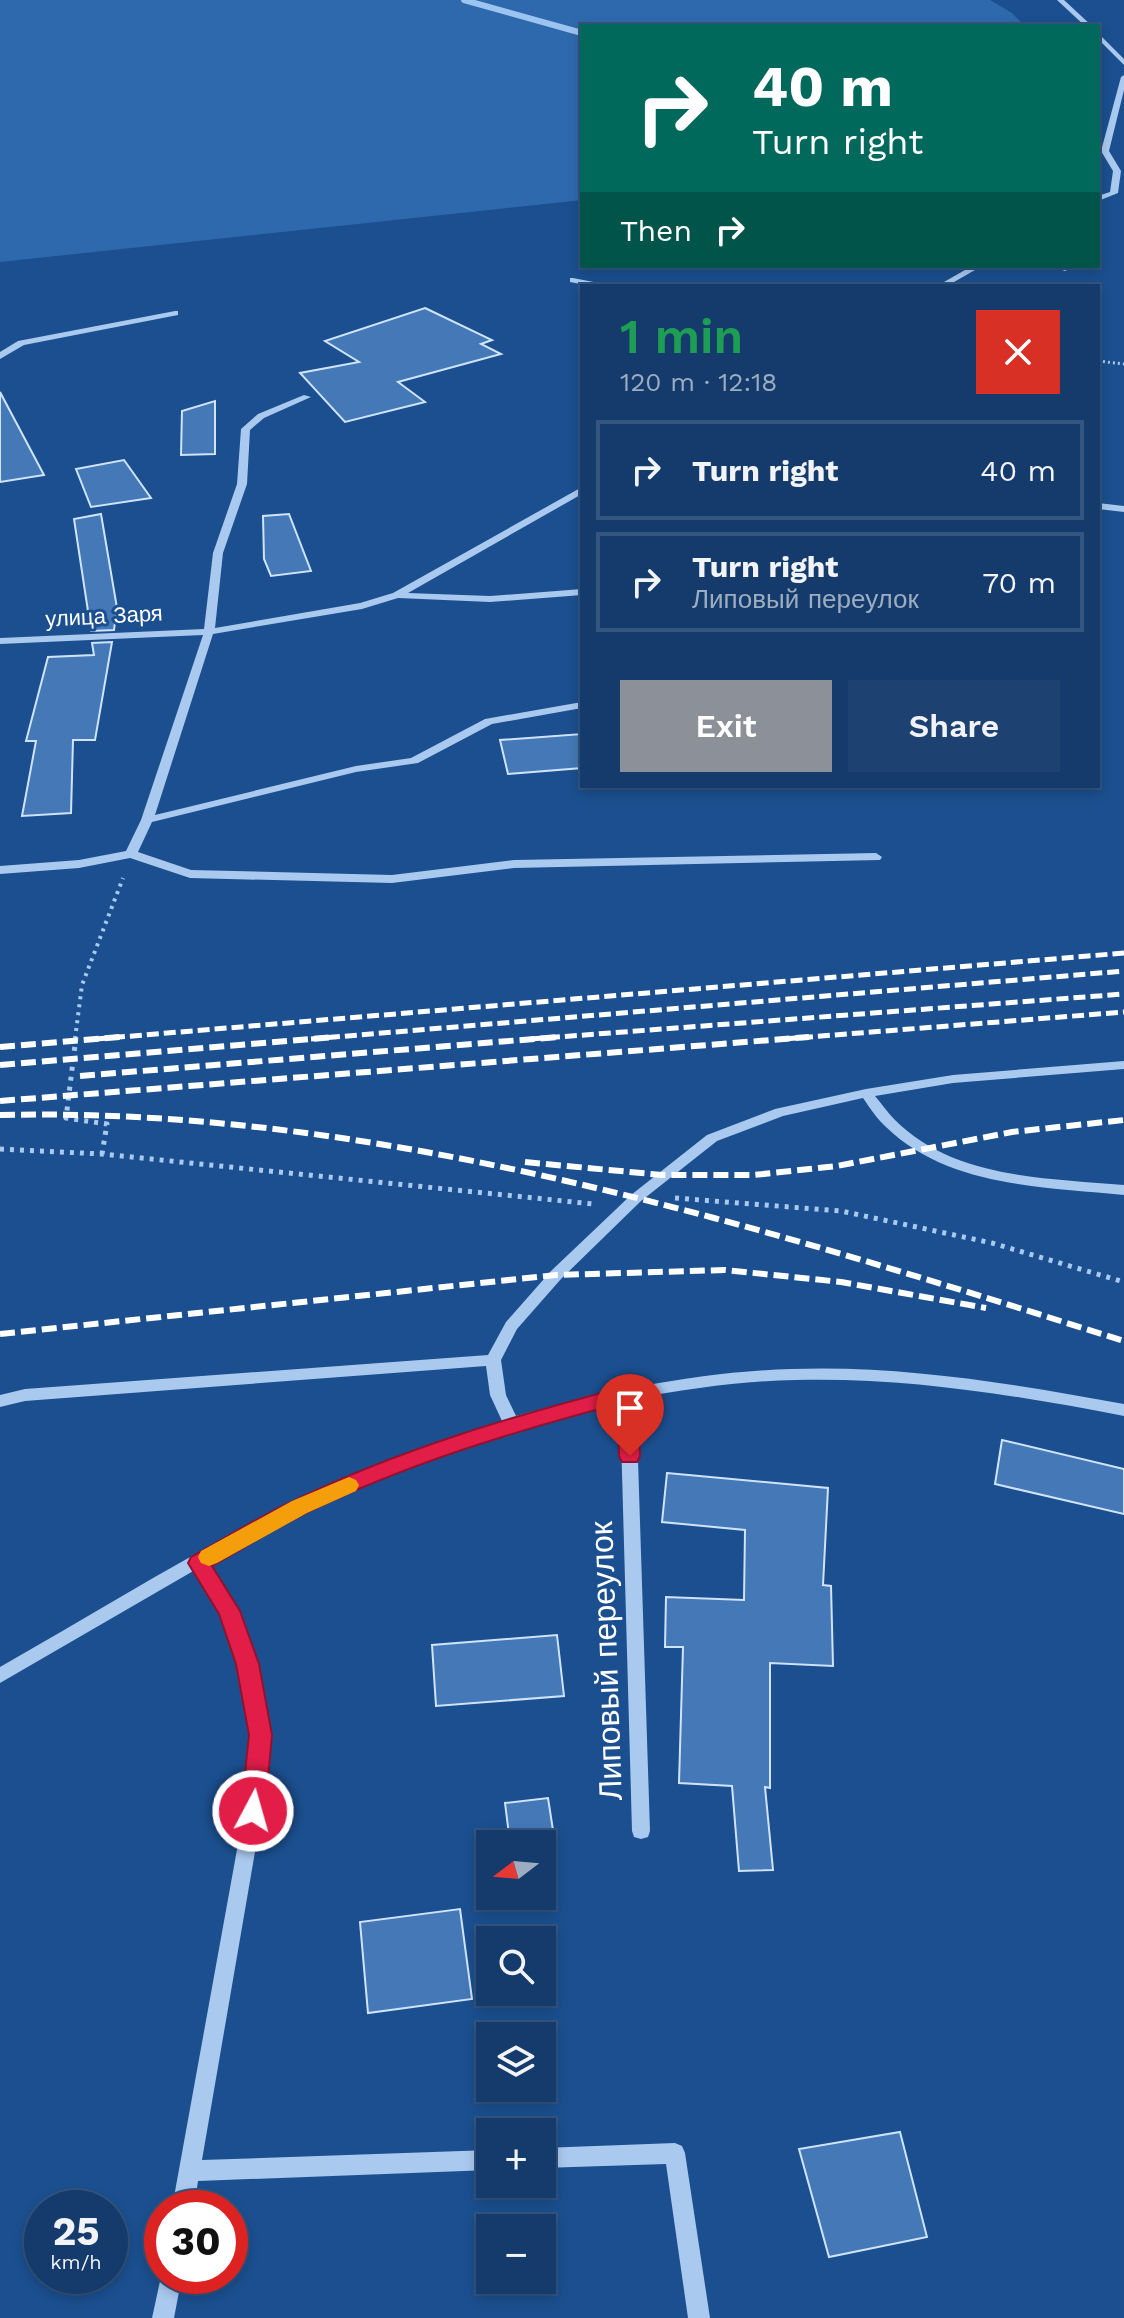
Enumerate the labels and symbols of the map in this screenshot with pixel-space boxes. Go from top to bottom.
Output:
street label: улица Заря [45,600,163,632]
pin [596,1374,664,1456]
street label: Липовый переулок [582,1520,630,1801]
position arrow [211,1769,295,1853]
north arrow [476,1830,556,1910]
speed limit sign: 30 [144,2190,248,2294]

